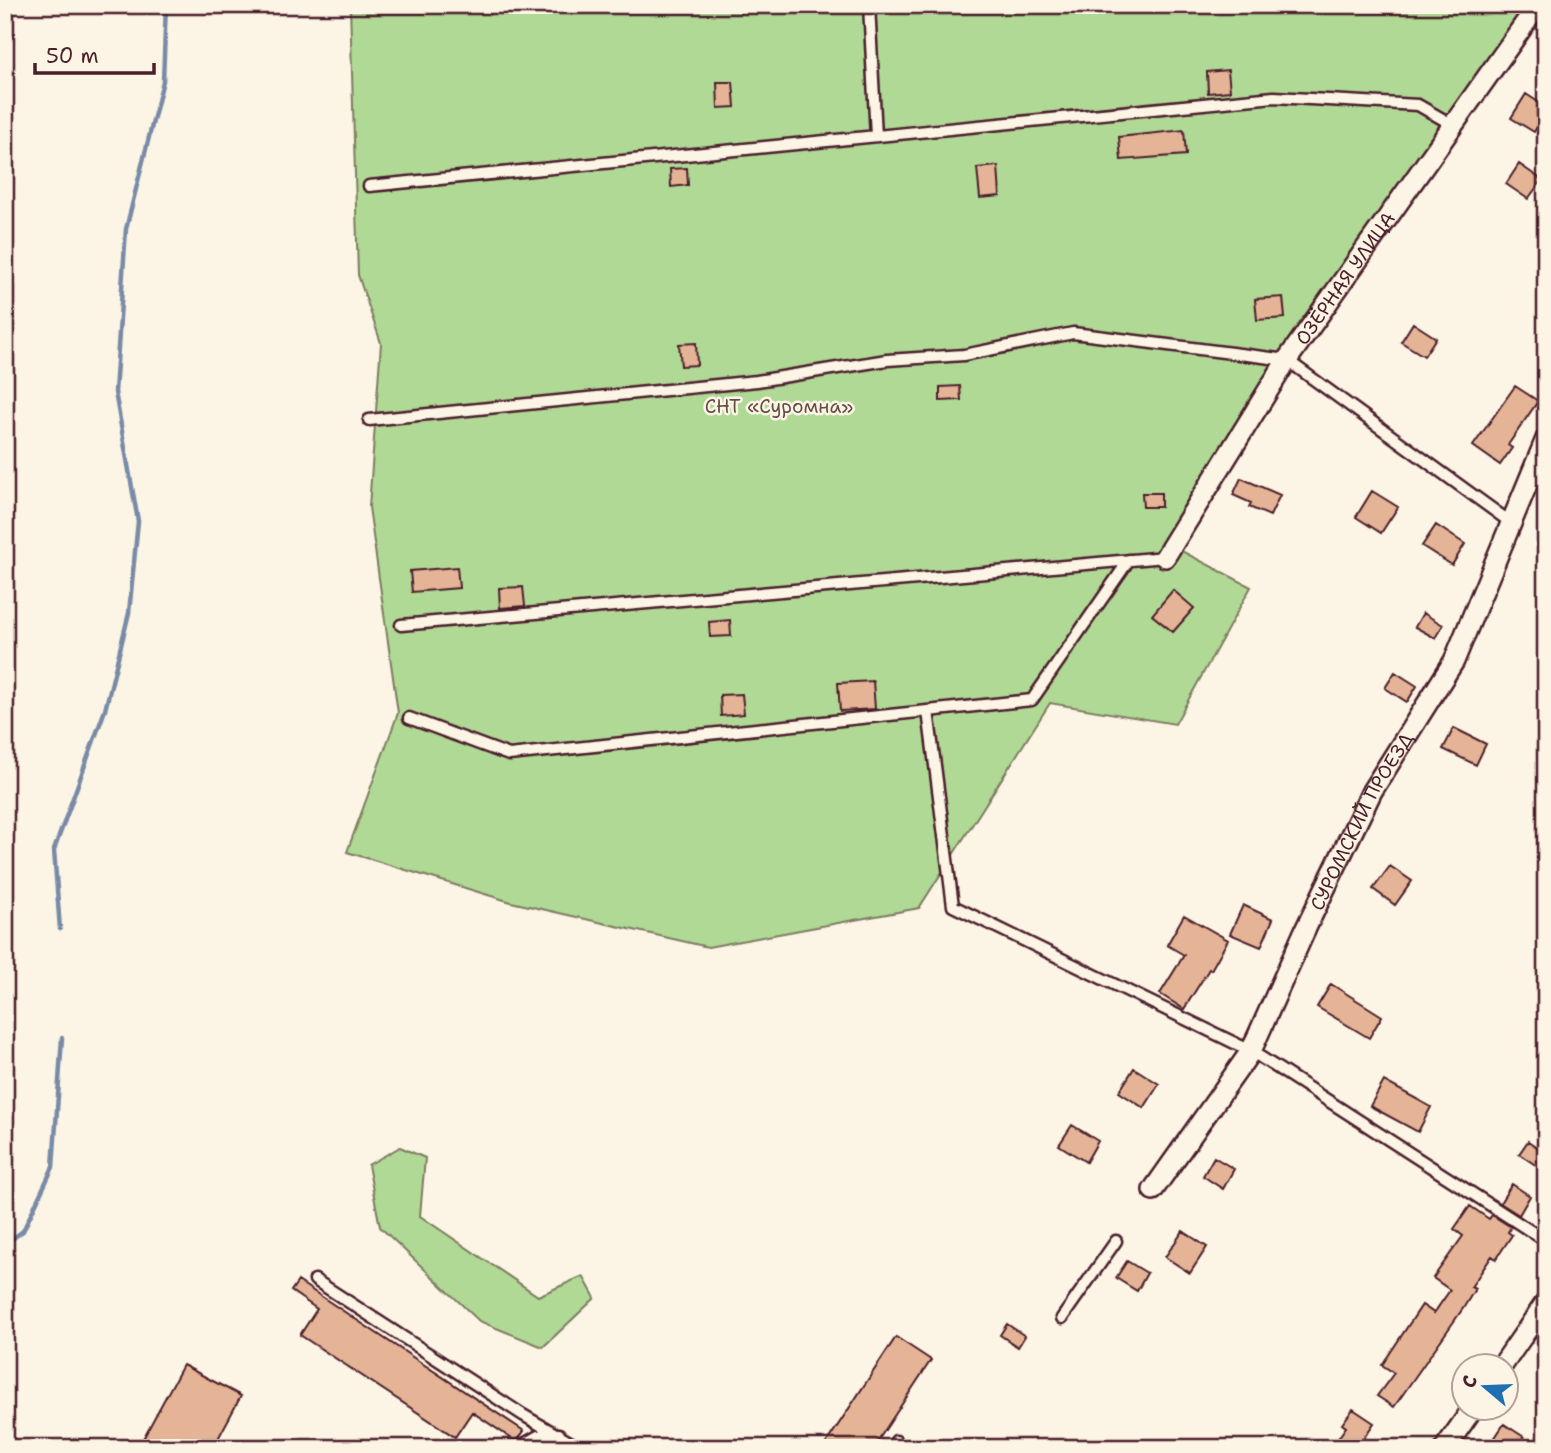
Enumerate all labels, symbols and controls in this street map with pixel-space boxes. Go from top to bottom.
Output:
scale bar [35,32,154,76]
text: 50 m [46,42,99,70]
street label: ОЗЁРНАЯ УЛИЦА [1289,206,1401,350]
park label: СНТ «Суромна» [705,394,853,419]
street label: СУРОМСКИЙ ПРОЕЗД [1304,727,1419,914]
north arrow [1450,1352,1520,1422]
text: С [1456,1372,1483,1391]

